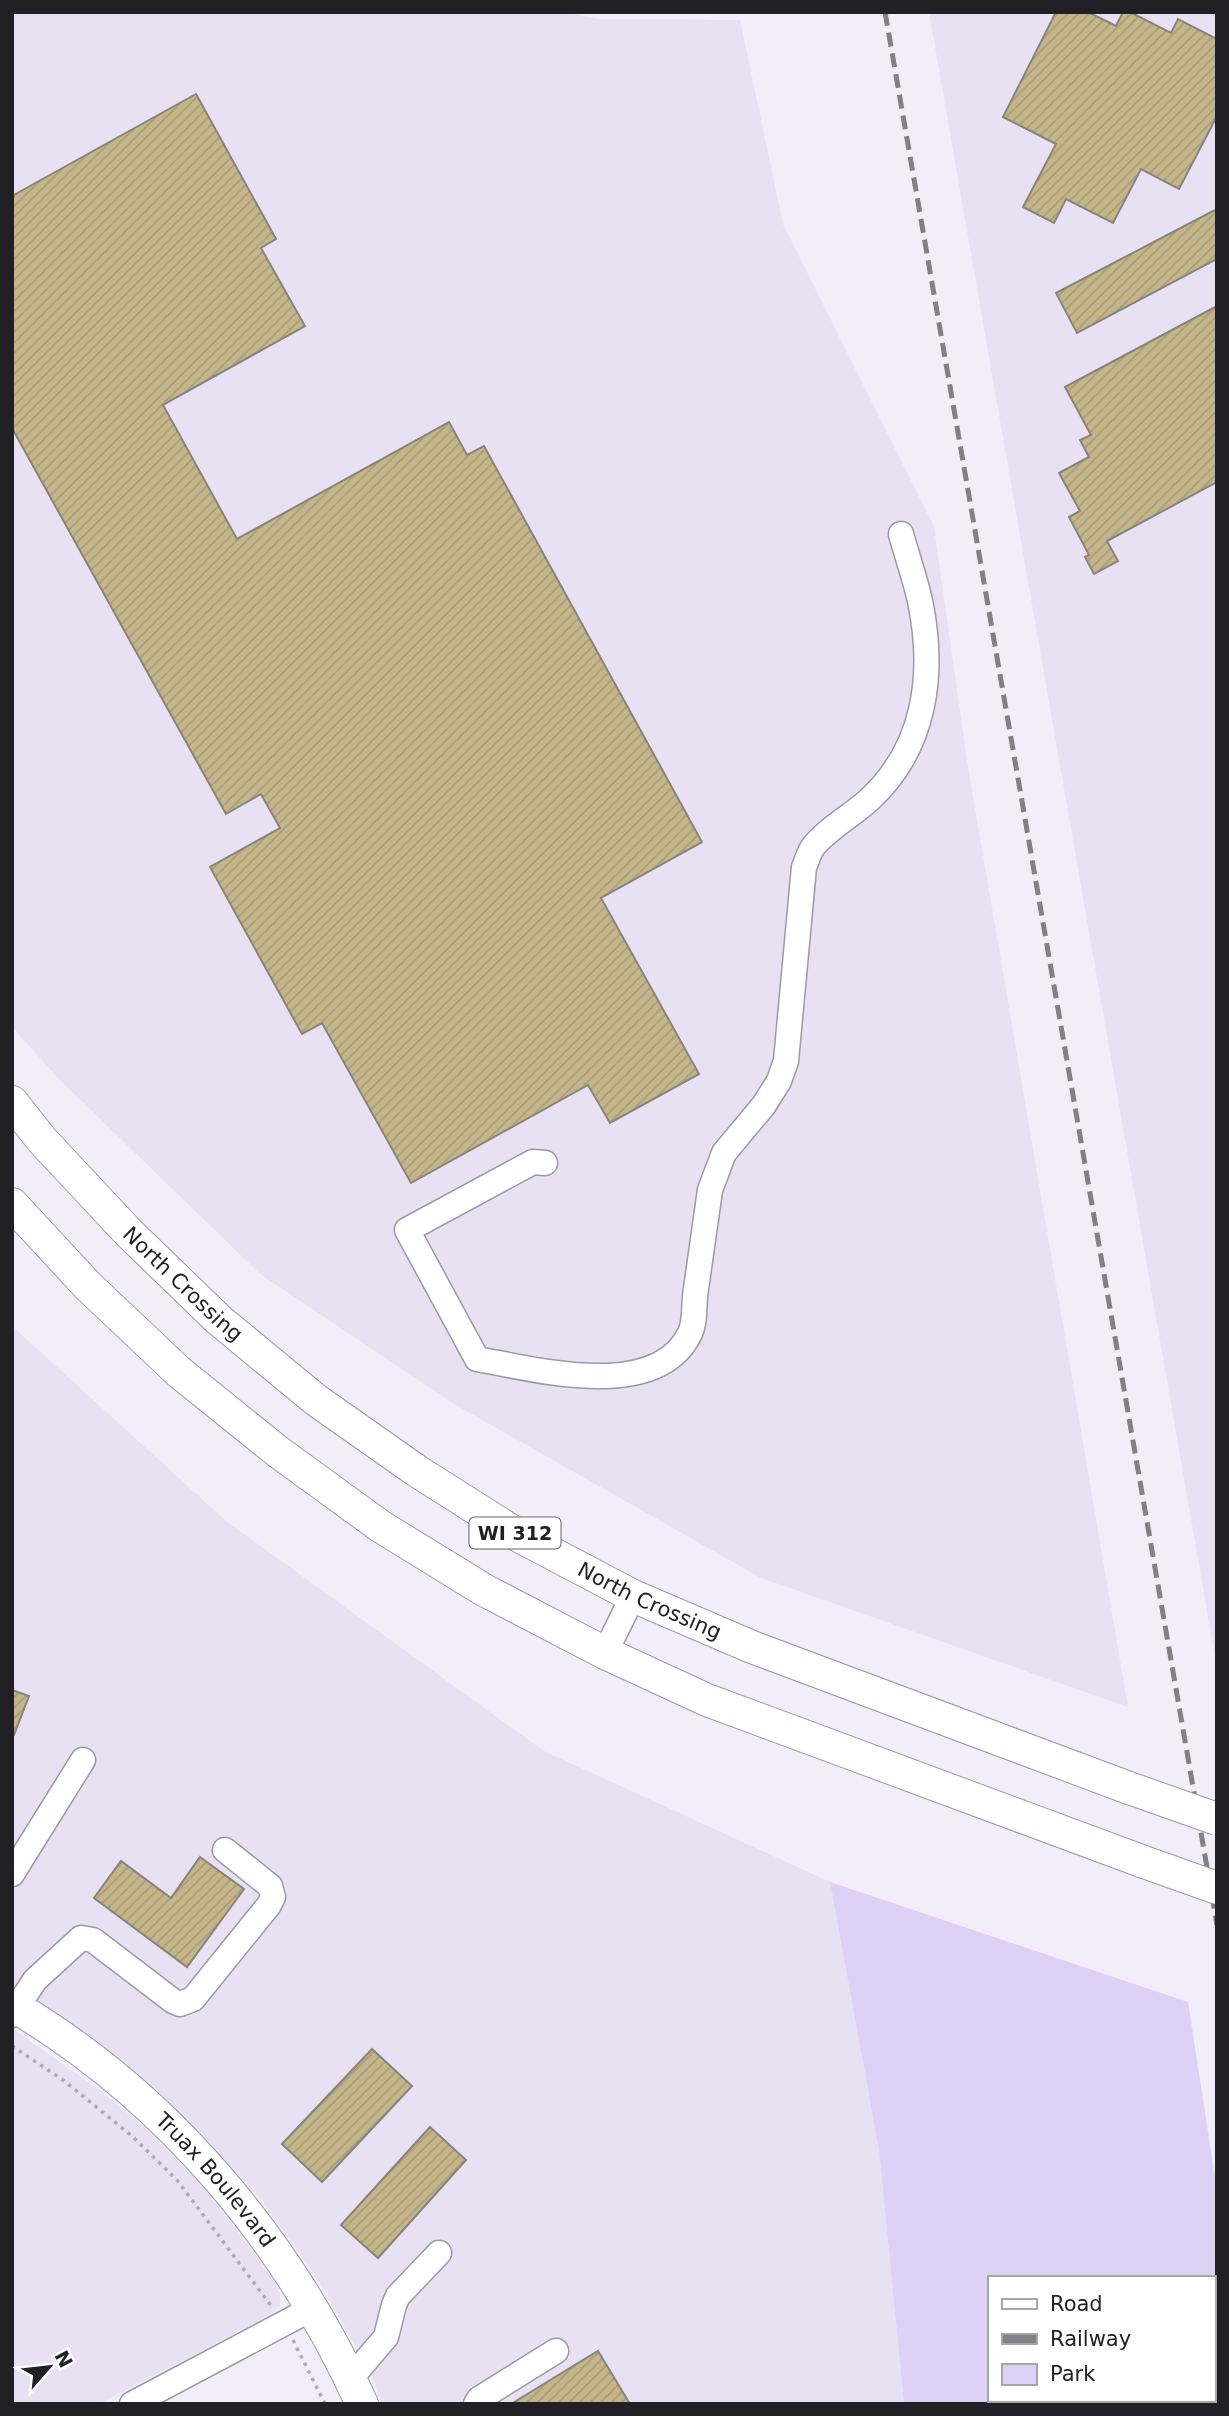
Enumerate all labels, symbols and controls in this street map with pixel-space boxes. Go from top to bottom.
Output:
street label: North Crossing [118,1222,247,1346]
road number: WI 312 [470,1518,560,1548]
street label: North Crossing [574,1557,725,1644]
street label: Truax Boulevard [150,2107,280,2252]
legend [988,2276,1215,2402]
text: Road [1050,2292,1103,2316]
text: Railway [1050,2327,1131,2351]
north arrow [14,2332,84,2402]
text: N [51,2347,77,2371]
text: Park [1050,2362,1096,2386]

